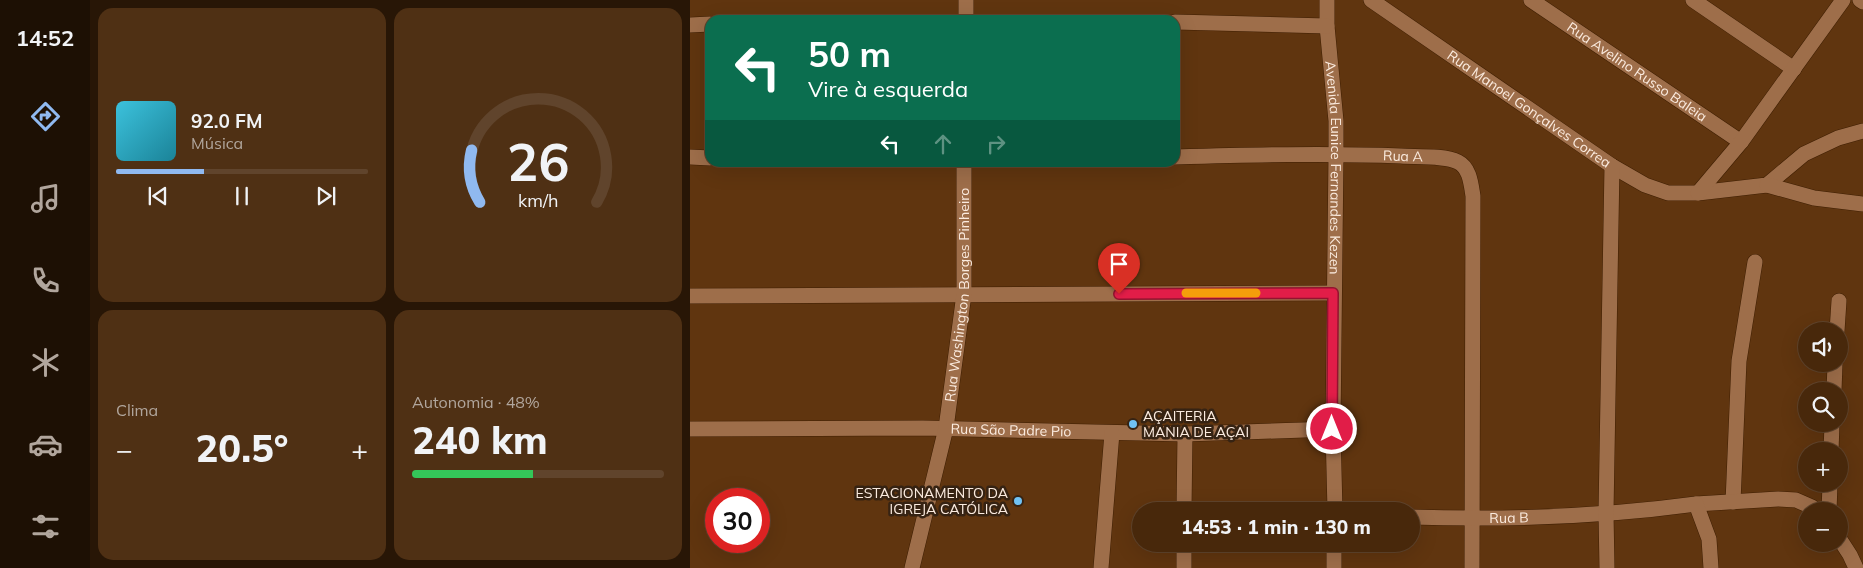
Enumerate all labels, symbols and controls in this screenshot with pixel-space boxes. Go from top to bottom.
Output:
street label: Rua Avelino Russo Baleia [1564,18,1711,125]
text: 14:52 [16,24,74,52]
text: 50 m [808,32,891,76]
icon: left [725,35,790,100]
street label: Rua Manoel Gonçalves Correa [1444,46,1615,172]
street label: Avenida Eunice Fernandes Kezen [1321,60,1345,275]
text: Vire à esquerda [808,75,968,103]
icon: directions [28,99,63,134]
text: 92.0 FM [191,109,263,133]
text: 26 [507,129,569,194]
icon: left [876,130,904,158]
icon: ahead [929,130,957,158]
icon: right [982,130,1010,158]
text: Música [191,133,243,153]
street label: Rua A [1383,146,1424,166]
icon: music [28,181,63,216]
icon: previous [144,182,172,210]
icon: pause [228,182,256,210]
icon: next [312,182,340,210]
street label: Rua Washington Borges Pinheiro [941,188,973,403]
text: km/h [518,189,558,211]
pin [1098,243,1140,294]
icon: arrive [1105,250,1133,278]
icon: phone [28,263,63,298]
map controls [1798,322,1848,552]
button: sound [1798,322,1848,372]
icon: climate [28,345,63,380]
button: search [1798,382,1848,432]
text: Autonomia · 48% [412,392,540,412]
text: Clima [116,400,158,420]
position arrow [1305,402,1357,454]
place label: AÇAITERIA MANIA DE AÇAI [1143,407,1249,441]
text: 240 km [412,416,548,464]
marker: AÇAITERIA MANIA DE AÇAI [1127,418,1139,430]
street label: Rua São Padre Pio [950,420,1072,440]
text: 20.5° [196,424,288,472]
icon: car [28,427,63,462]
text: − [116,432,133,467]
text: + [351,432,368,467]
button: + [1798,442,1848,492]
place label: ESTACIONAMENTO DA IGREJA CATÓLICA [856,484,1009,518]
speed limit sign: 30 [705,488,770,553]
marker: ESTACIONAMENTO DA IGREJA CATÓLICA [1012,495,1024,507]
button: − [1798,502,1848,552]
street label: Rua B [1489,508,1529,527]
icon: filters [28,509,63,544]
text: 14:53 · 1 min · 130 m [1181,515,1371,539]

